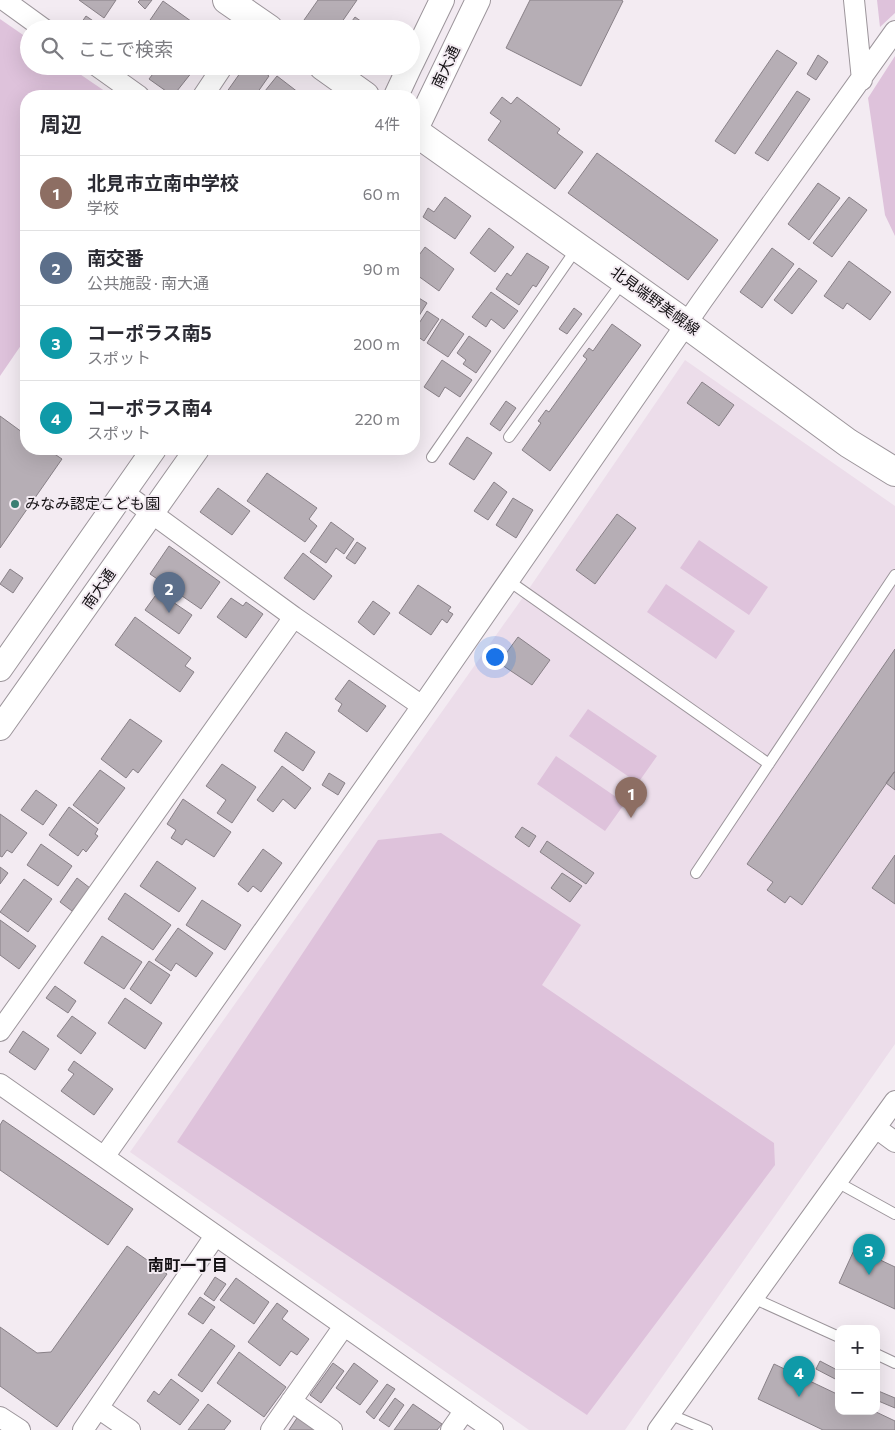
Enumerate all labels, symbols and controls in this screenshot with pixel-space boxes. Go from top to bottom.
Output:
search box [20,20,420,75]
icon: search [38,34,66,62]
text: ここで検索 [78,37,173,60]
street label: 南大通 [427,42,463,91]
text: 周辺 [40,111,82,136]
text: 4件 [374,114,400,133]
text: 北見市立南中学校 [87,171,239,194]
text: 1 [52,184,60,203]
text: 60 m [363,184,400,203]
text: 学校 [87,198,119,217]
text: 南交番 [87,246,144,269]
text: 2 [51,259,61,278]
text: 90 m [363,259,400,278]
street label: 北見端野美幌線 [608,262,703,338]
text: 公共施設 · 南大通 [87,273,209,292]
text: コーポラス南5 [87,321,212,344]
text: 3 [51,334,61,353]
text: 200 m [353,334,400,353]
text: スポット [87,348,151,367]
text: コーポラス南4 [87,396,212,419]
text: 4 [51,409,61,428]
text: 220 m [355,409,400,428]
text: スポット [87,423,151,442]
place label: みなみ認定こども園 [25,494,160,512]
marker: みなみ認定こども園 [9,498,21,510]
street label: 南大通 [78,565,118,612]
pin: 2 [153,572,185,613]
your location [482,644,508,670]
pin: 1 [615,777,647,818]
pin: 3 [853,1234,885,1275]
district label: 南町一丁目 [148,1255,228,1274]
map controls [835,1325,880,1415]
button: + [835,1325,880,1370]
pin: 4 [783,1356,815,1397]
button: − [835,1370,880,1415]

